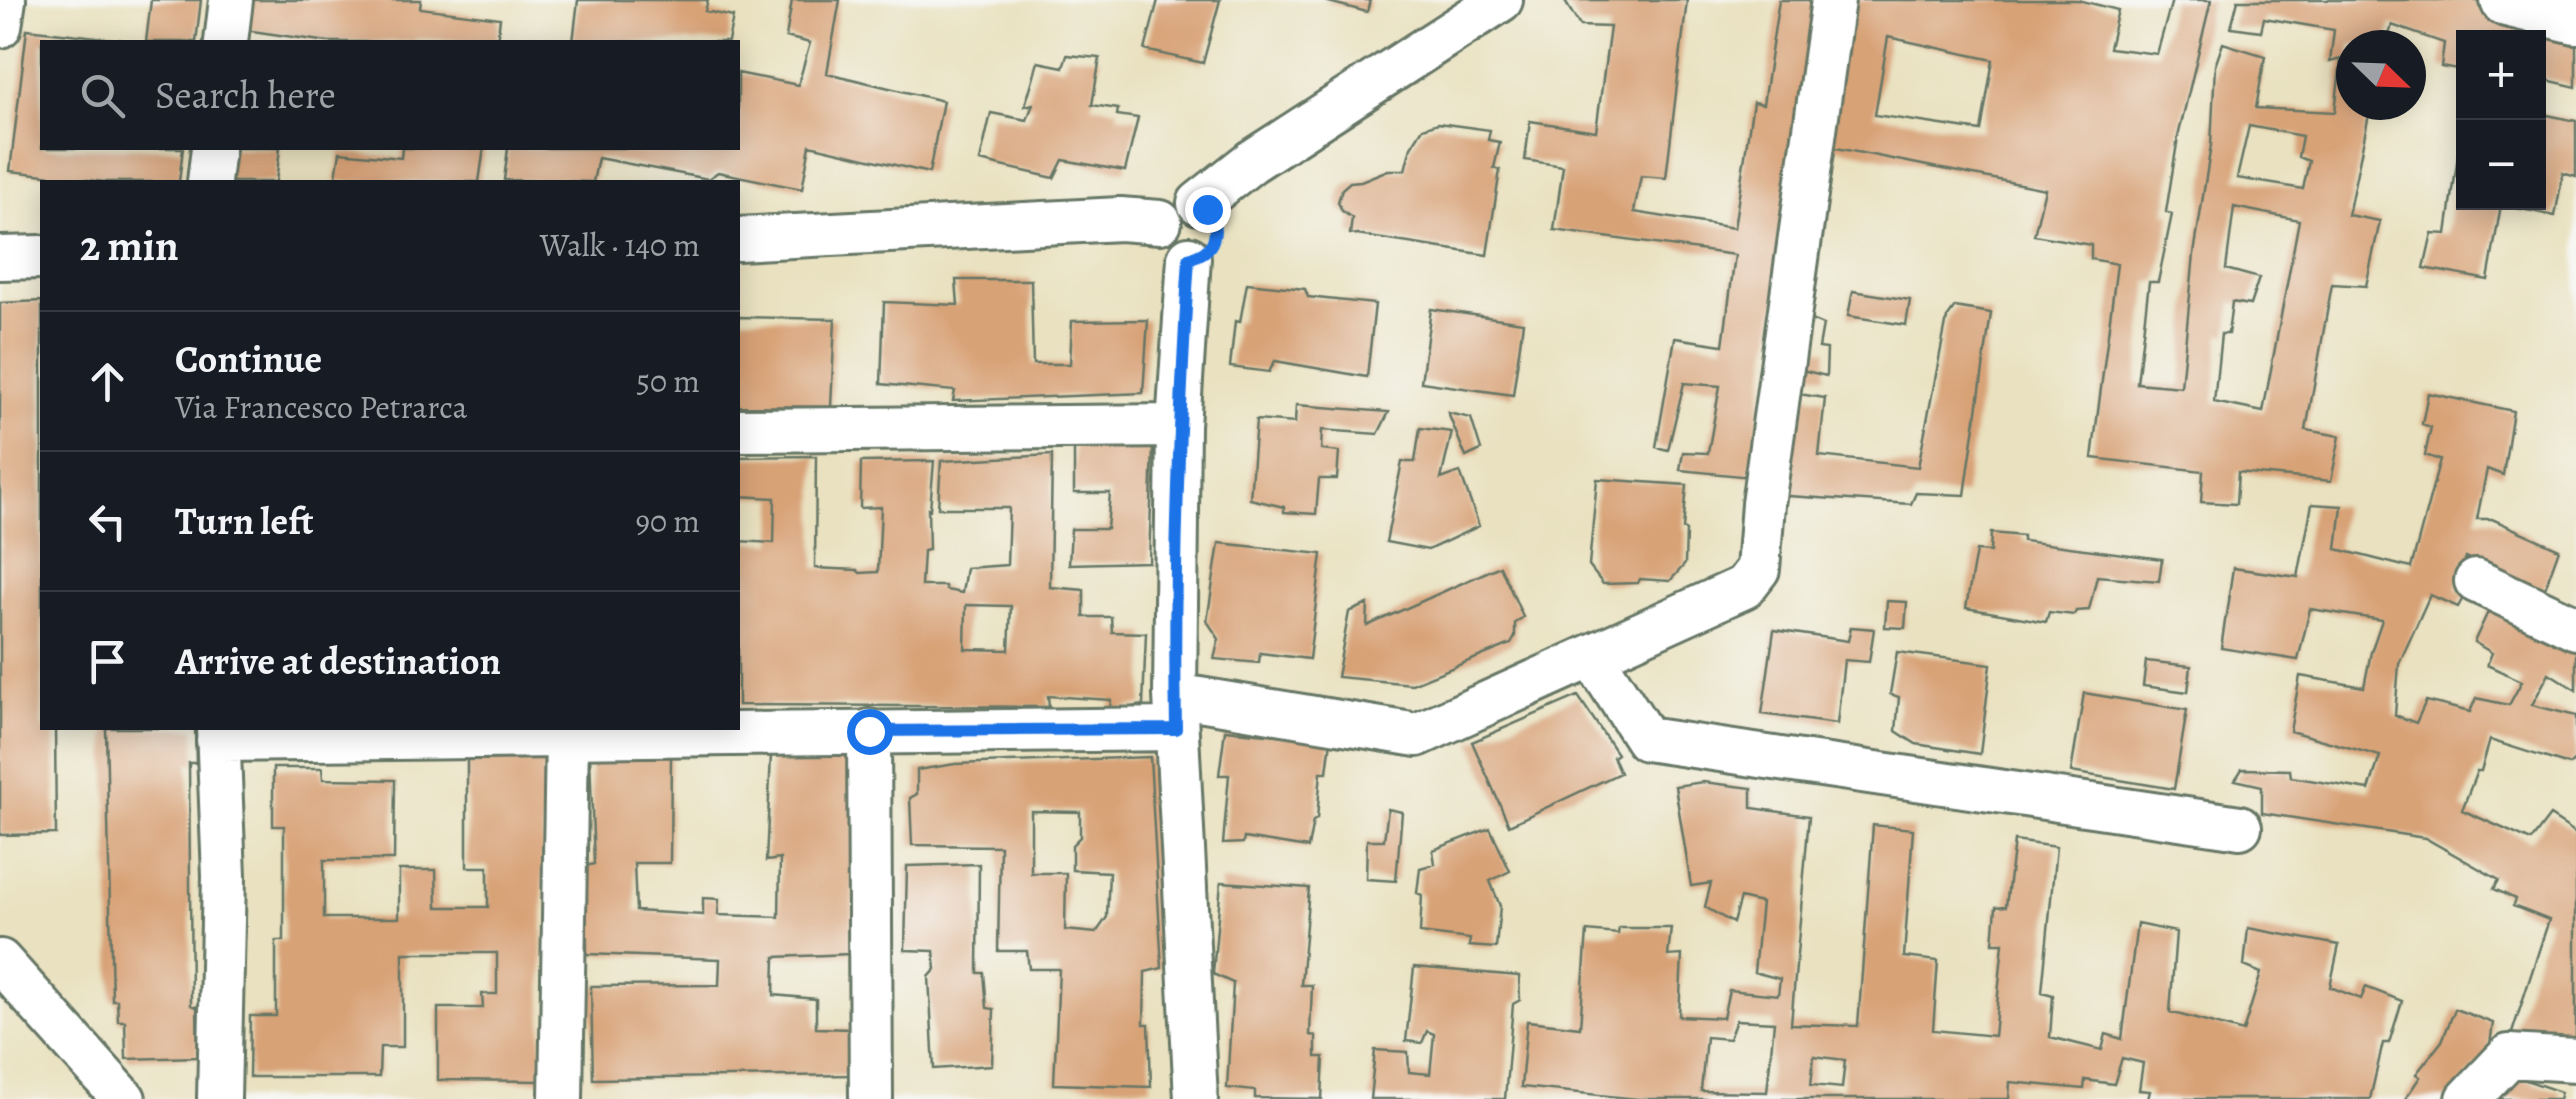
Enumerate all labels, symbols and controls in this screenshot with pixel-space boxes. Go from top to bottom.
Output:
north arrow [2336,30,2426,120]
map controls [2456,30,2546,210]
button: + [2456,30,2546,120]
search box [40,40,740,150]
icon: search [75,68,130,123]
text: Search here [155,69,336,121]
button: − [2456,120,2546,210]
route end [1185,187,1231,233]
text: 2 min [80,217,179,274]
text: Walk · 140 m [540,223,700,267]
text: Continue [175,333,322,385]
icon: ahead [80,354,135,409]
text: 50 m [636,359,700,403]
text: Via Francesco Petrarca [175,385,467,429]
icon: left [80,494,135,549]
text: Turn left [175,495,314,547]
text: 90 m [635,499,700,543]
icon: arrive [80,634,135,689]
text: Arrive at destination [175,635,501,687]
route start [847,709,893,755]

